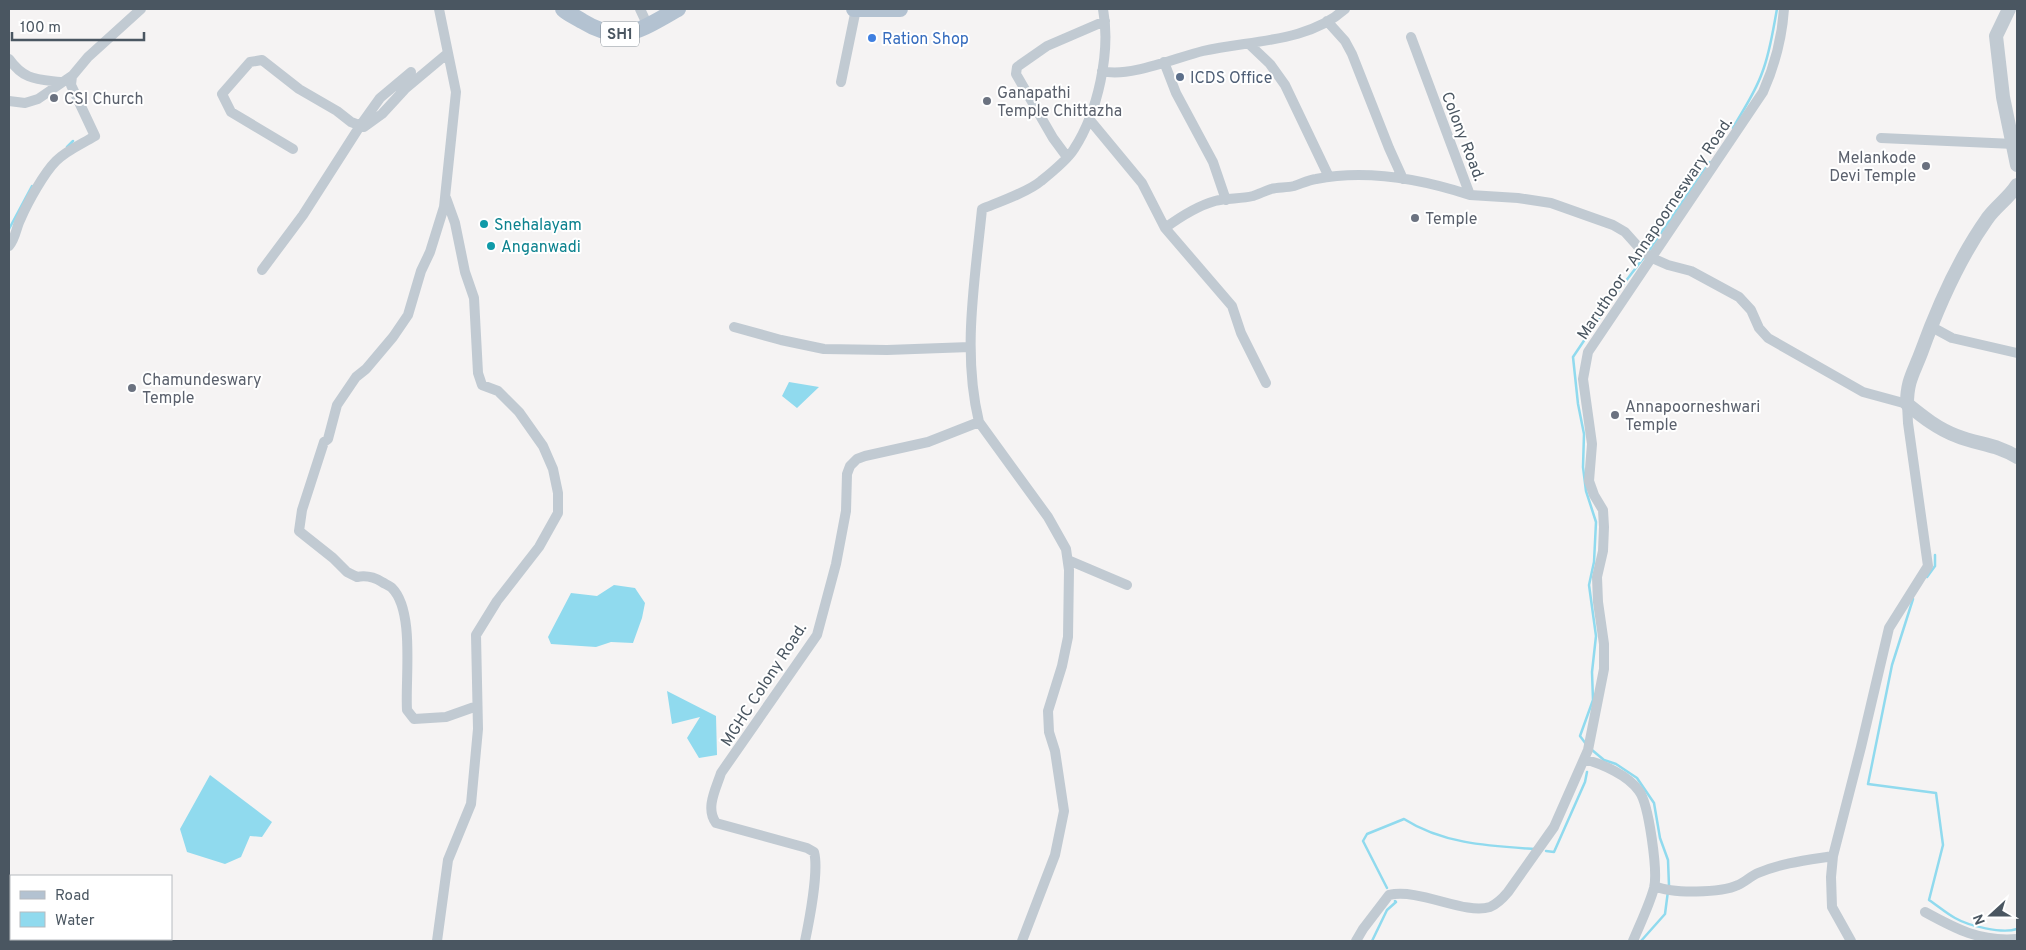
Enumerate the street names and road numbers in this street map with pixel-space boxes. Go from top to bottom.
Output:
road number: SH1 [601,22,639,46]
street label: Colony Road. [1436,89,1488,184]
street label: Maruthoor - Annapoorneswary Road. [1574,114,1738,344]
street label: MGHC Colony Road. [717,619,812,751]

